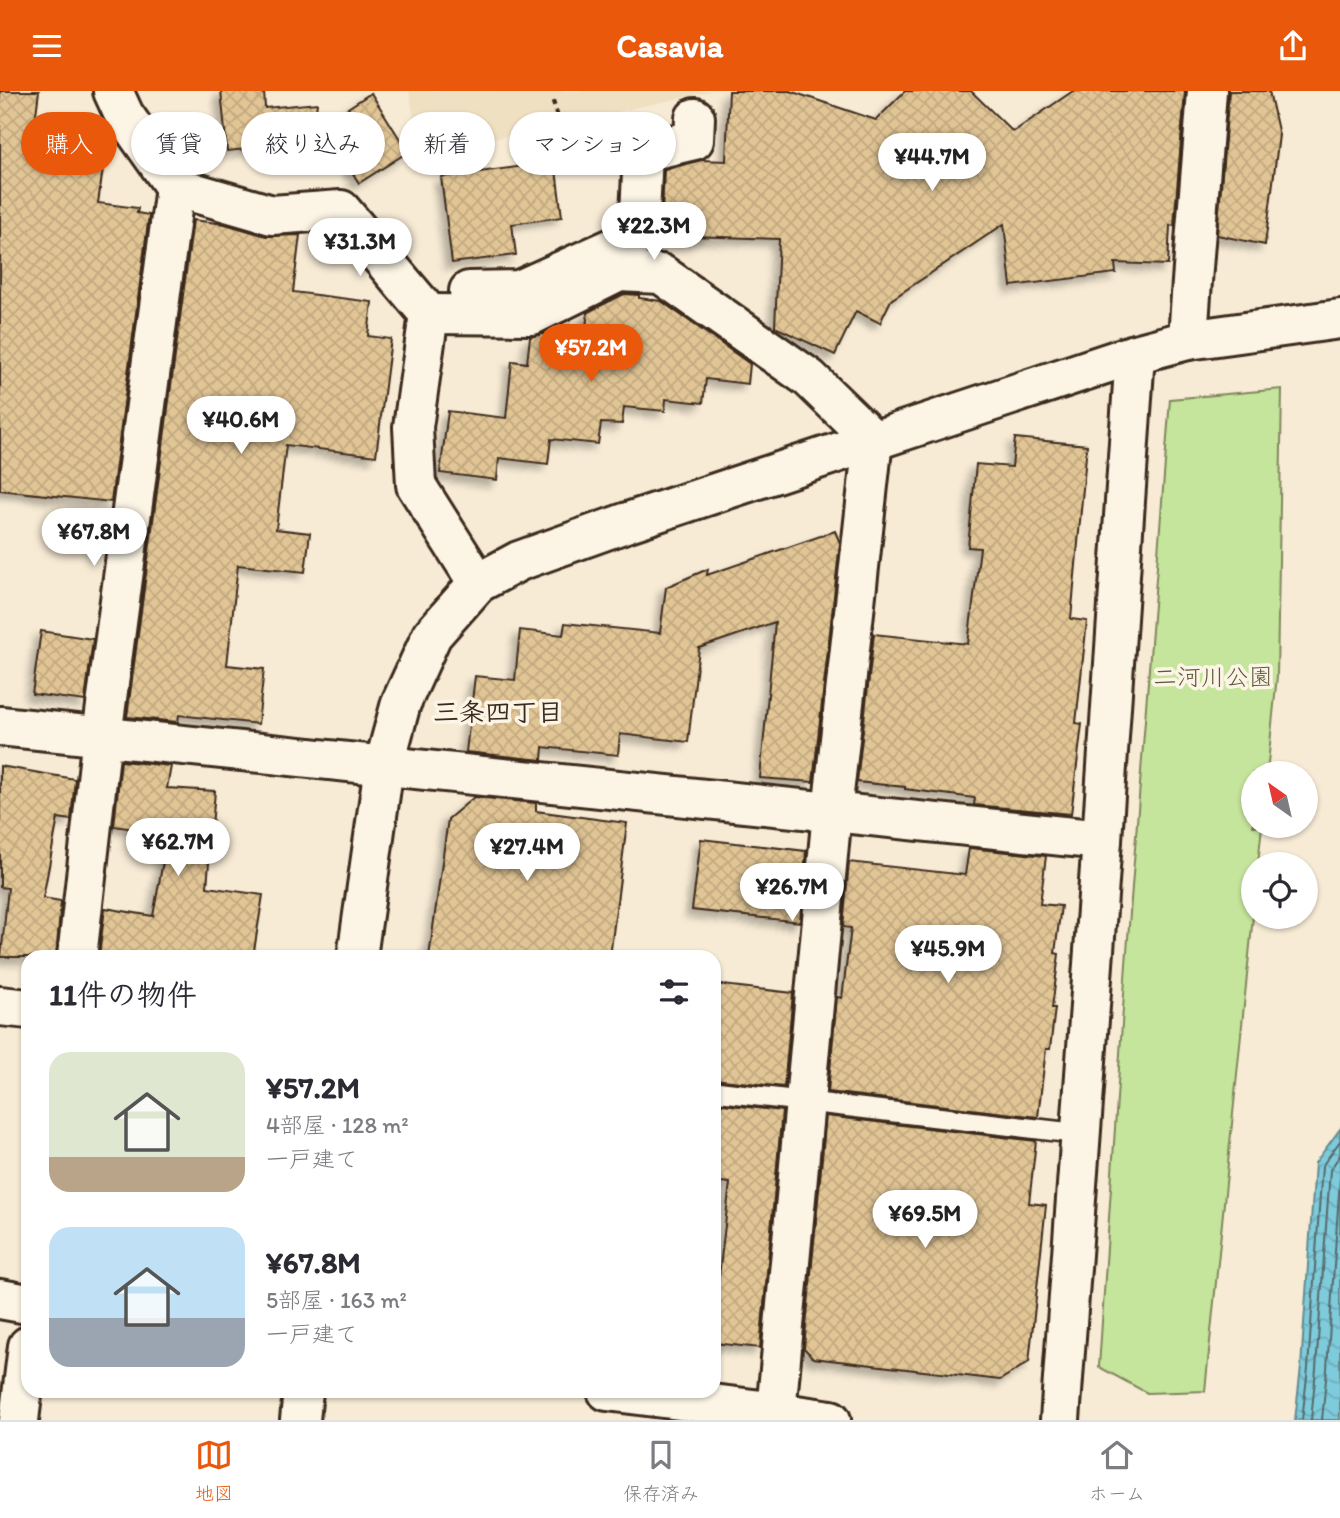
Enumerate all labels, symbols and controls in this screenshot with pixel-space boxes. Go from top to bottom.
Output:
icon: menu [28,27,66,65]
text: Casavia [617,27,723,65]
icon: share [1274,27,1312,65]
chip: 購入 [21,112,117,175]
chip: 賃貸 [131,112,227,175]
chip: 絞り込み [241,112,385,175]
chip: 新着 [399,112,495,175]
chip: マンション [509,112,676,175]
pin: ¥44.7M [875,133,989,193]
text: ¥44.7M [894,142,970,170]
pin: ¥22.3M [597,202,711,262]
text: ¥22.3M [617,211,691,239]
pin: ¥31.3M [303,219,417,278]
text: ¥31.3M [324,227,396,255]
pin: ¥57.2M [534,324,648,384]
text: ¥57.2M [555,333,627,361]
pin: ¥40.6M [184,397,298,456]
text: ¥40.6M [203,405,279,433]
pin: ¥67.8M [37,509,151,568]
text: ¥67.8M [58,517,130,545]
park label: 二河川公園 [1153,662,1273,691]
district label: 三条四丁目 [433,696,563,728]
north arrow [1241,761,1318,838]
map controls [1241,761,1318,929]
pin: ¥62.7M [121,819,235,878]
pin: ¥27.4M [470,823,584,883]
text: ¥62.7M [142,827,214,855]
text: ¥27.4M [490,832,564,860]
button: locate [1241,852,1318,929]
pin: ¥26.7M [735,863,849,923]
text: ¥26.7M [756,872,828,900]
pin: ¥45.9M [891,925,1005,985]
text: ¥45.9M [911,934,985,962]
icon: filters [655,973,693,1011]
text: 11件の物件 [49,976,197,1013]
text: ¥57.2M [266,1069,360,1106]
icon: home [105,1080,189,1164]
text: 4部屋 · 128 m² [266,1111,409,1139]
text: 一戸建て [266,1145,358,1173]
pin: ¥69.5M [868,1191,982,1250]
text: ¥69.5M [889,1199,961,1227]
text: ¥67.8M [266,1244,361,1281]
icon: home [105,1255,189,1339]
text: 5部屋 · 163 m² [266,1286,407,1314]
text: 一戸建て [266,1320,358,1348]
tab: 地図 [195,1436,233,1505]
tab: 保存済み [623,1436,699,1505]
tab: ホーム [1089,1436,1145,1505]

